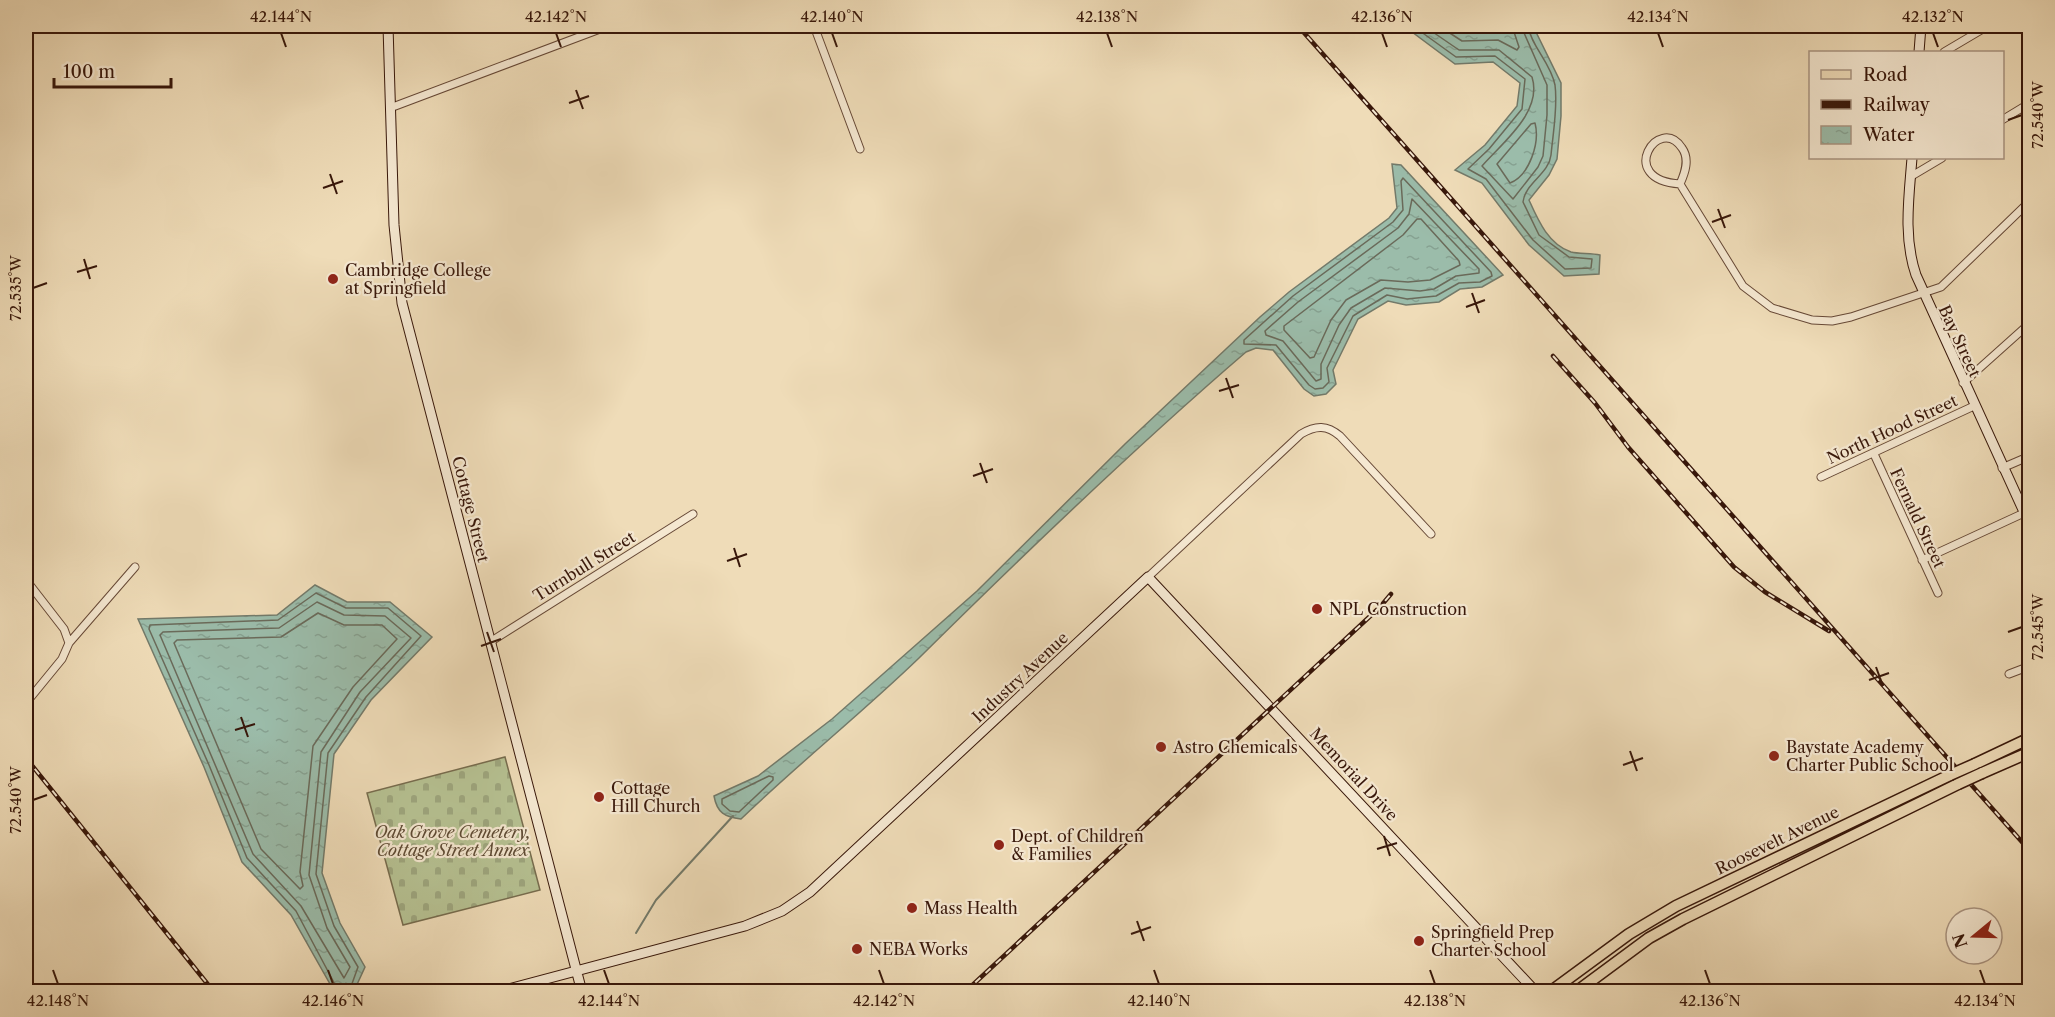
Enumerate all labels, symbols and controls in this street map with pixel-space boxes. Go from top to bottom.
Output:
text: 42.144°N [250,7,312,26]
text: 42.142°N [525,7,587,26]
text: 42.140°N [800,7,864,26]
text: 42.138°N [1076,7,1138,26]
text: 42.136°N [1351,7,1413,26]
text: 42.134°N [1627,7,1689,26]
text: 42.132°N [1902,7,1964,26]
scale bar [54,51,171,89]
legend [1809,51,2004,159]
text: 100 m [63,61,115,83]
text: Road [1863,64,1908,86]
text: 72.540°W [2028,81,2047,149]
text: Railway [1863,94,1931,116]
text: Water [1862,124,1915,146]
text: 72.535°W [6,254,25,321]
place label: Cambridge College at Springfield [345,260,491,298]
marker: Cambridge College at Springfield [326,272,340,286]
street label: Bay Street [1935,302,1986,381]
street label: North Hood Street [1824,390,1961,468]
street label: Cottage Street [448,454,494,565]
street label: Fernald Street [1886,465,1950,571]
street label: Turnbull Street [529,526,639,605]
text: 72.545°W [2028,593,2047,660]
place label: NPL Construction [1329,599,1467,619]
marker: NPL Construction [1310,602,1324,616]
street label: Industry Avenue [968,627,1072,727]
street label: Memorial Drive [1306,723,1402,825]
place label: Astro Chemicals [1172,737,1298,757]
place label: Baystate Academy Charter Public School [1786,737,1954,775]
marker: Astro Chemicals [1154,740,1168,754]
marker: Baystate Academy Charter Public School [1767,749,1781,763]
text: 72.540°W [6,766,25,834]
place label: Cottage Hill Church [611,778,701,816]
marker: Cottage Hill Church [592,790,606,804]
street label: Roosevelt Avenue [1712,801,1842,879]
park label: Oak Grove Cemetery, Cottage Street Annex [375,822,531,860]
place label: Dept. of Children & Families [1011,826,1144,864]
marker: Dept. of Children & Families [992,838,1006,852]
place label: Mass Health [924,898,1018,918]
marker: Mass Health [905,901,919,915]
north arrow [1944,906,2004,966]
place label: Springfield Prep Charter School [1431,922,1554,960]
text: N [1948,931,1972,951]
marker: Springfield Prep Charter School [1412,934,1426,948]
place label: NEBA Works [869,939,968,959]
marker: NEBA Works [850,942,864,956]
text: 42.148°N [27,991,89,1010]
text: 42.146°N [302,991,364,1010]
text: 42.144°N [578,991,640,1010]
text: 42.142°N [853,991,915,1010]
text: 42.140°N [1127,991,1191,1010]
text: 42.138°N [1404,991,1466,1010]
text: 42.136°N [1679,991,1741,1010]
text: 42.134°N [1954,991,2016,1010]

